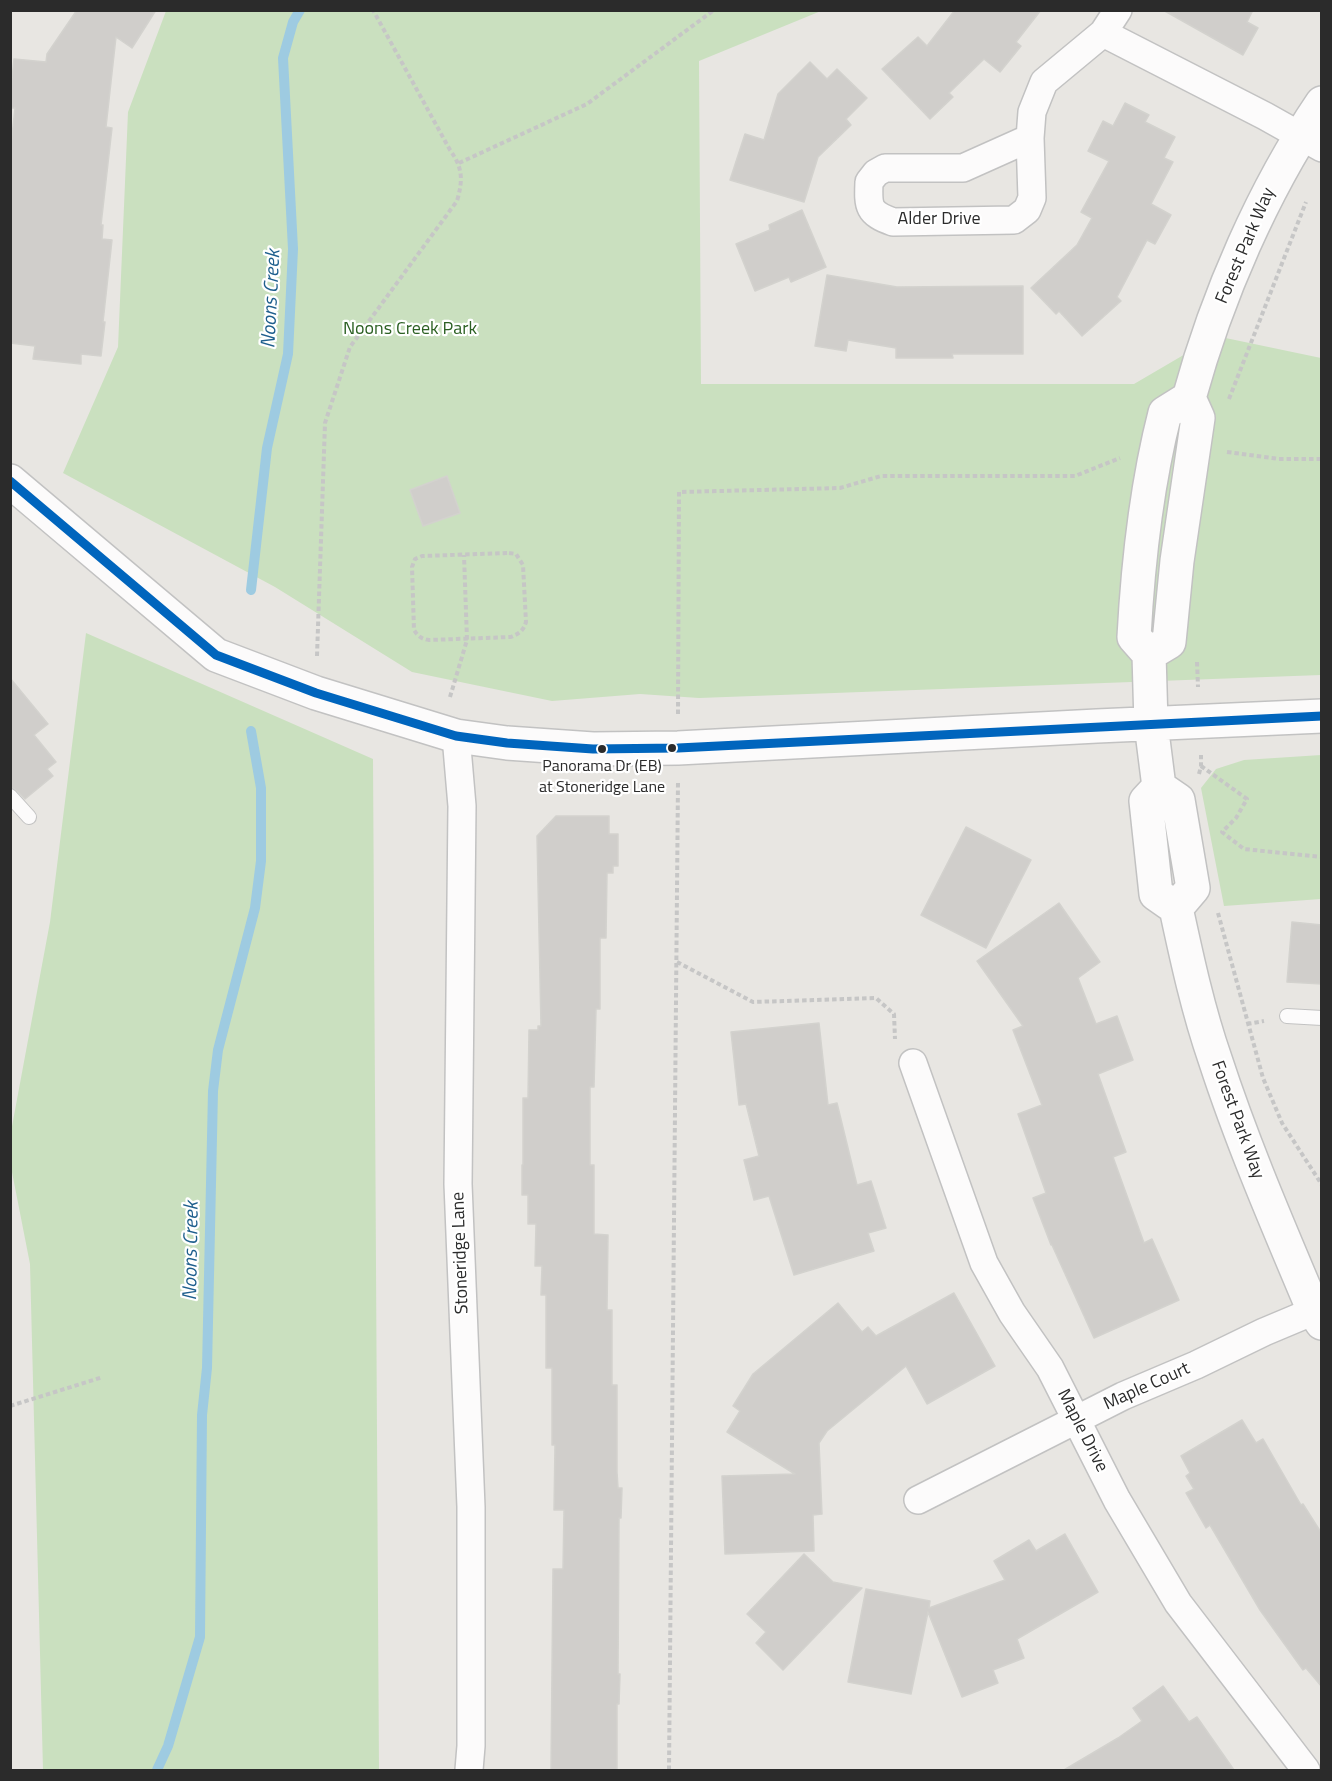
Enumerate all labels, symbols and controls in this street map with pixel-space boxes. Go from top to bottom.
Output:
street label: Forest Park Way [1212,185,1280,307]
street label: Alder Drive [897,209,981,231]
water label: Noons Creek [257,249,287,349]
park label: Noons Creek Park [343,319,477,341]
unlabelled marker [666,742,678,754]
marker: Panorama Dr (EB) at Stoneridge Lane [596,743,608,755]
place label: Panorama Dr (EB) at Stoneridge Lane [539,757,665,795]
street label: Forest Park Way [1206,1058,1268,1182]
street label: Stoneridge Lane [448,1191,474,1315]
water label: Noons Creek [179,1201,205,1301]
street label: Maple Court [1101,1358,1193,1416]
street label: Maple Drive [1052,1386,1112,1476]

